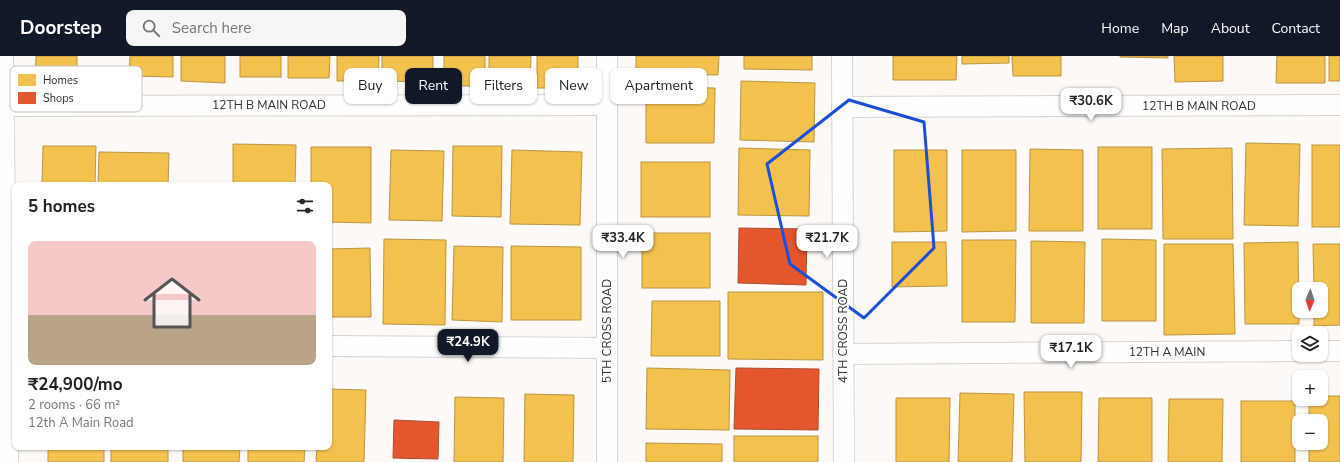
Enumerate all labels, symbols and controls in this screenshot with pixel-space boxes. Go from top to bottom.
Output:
search box [126,10,406,46]
text: Doorstep [20,15,102,41]
icon: search [140,17,162,39]
text: Search here [172,18,251,38]
text: Home [1101,19,1139,38]
text: Map [1161,19,1189,38]
text: About [1211,19,1250,38]
text: Contact [1272,19,1320,38]
legend [10,66,142,112]
chip: Buy [344,68,397,104]
chip: Rent [405,68,462,104]
chip: Filters [470,68,537,104]
chip: New [545,68,602,104]
chip: Apartment [610,68,707,104]
text: Homes [43,73,78,88]
pin: ₹30.6K [1058,88,1124,122]
text: Shops [43,91,74,106]
text: ₹30.6K [1069,92,1113,110]
street label: 12TH B MAIN ROAD [212,97,326,113]
street label: 12TH B MAIN ROAD [1142,98,1256,114]
text: 5 homes [28,195,95,218]
icon: filters [294,195,316,217]
pin: ₹33.4K [590,225,656,259]
pin: ₹21.7K [794,225,860,259]
text: ₹33.4K [601,229,645,247]
text: ₹21.7K [805,229,849,247]
icon: home [136,267,208,339]
street label: 5TH CROSS ROAD [599,279,615,383]
street label: 4TH CROSS ROAD [835,279,851,383]
north arrow [1292,282,1328,318]
map controls [1292,282,1328,450]
button: layers [1292,326,1328,362]
pin: ₹24.9K [435,329,501,363]
text: ₹24.9K [446,333,490,351]
pin: ₹17.1K [1038,335,1104,369]
text: ₹17.1K [1049,339,1093,357]
street label: 12TH A MAIN [1129,344,1205,360]
button: + [1292,370,1328,406]
text: ₹24,900/mo [28,373,122,396]
text: 2 rooms · 66 m² [28,396,120,414]
text: 12th A Main Road [28,414,134,432]
button: − [1292,414,1328,450]

